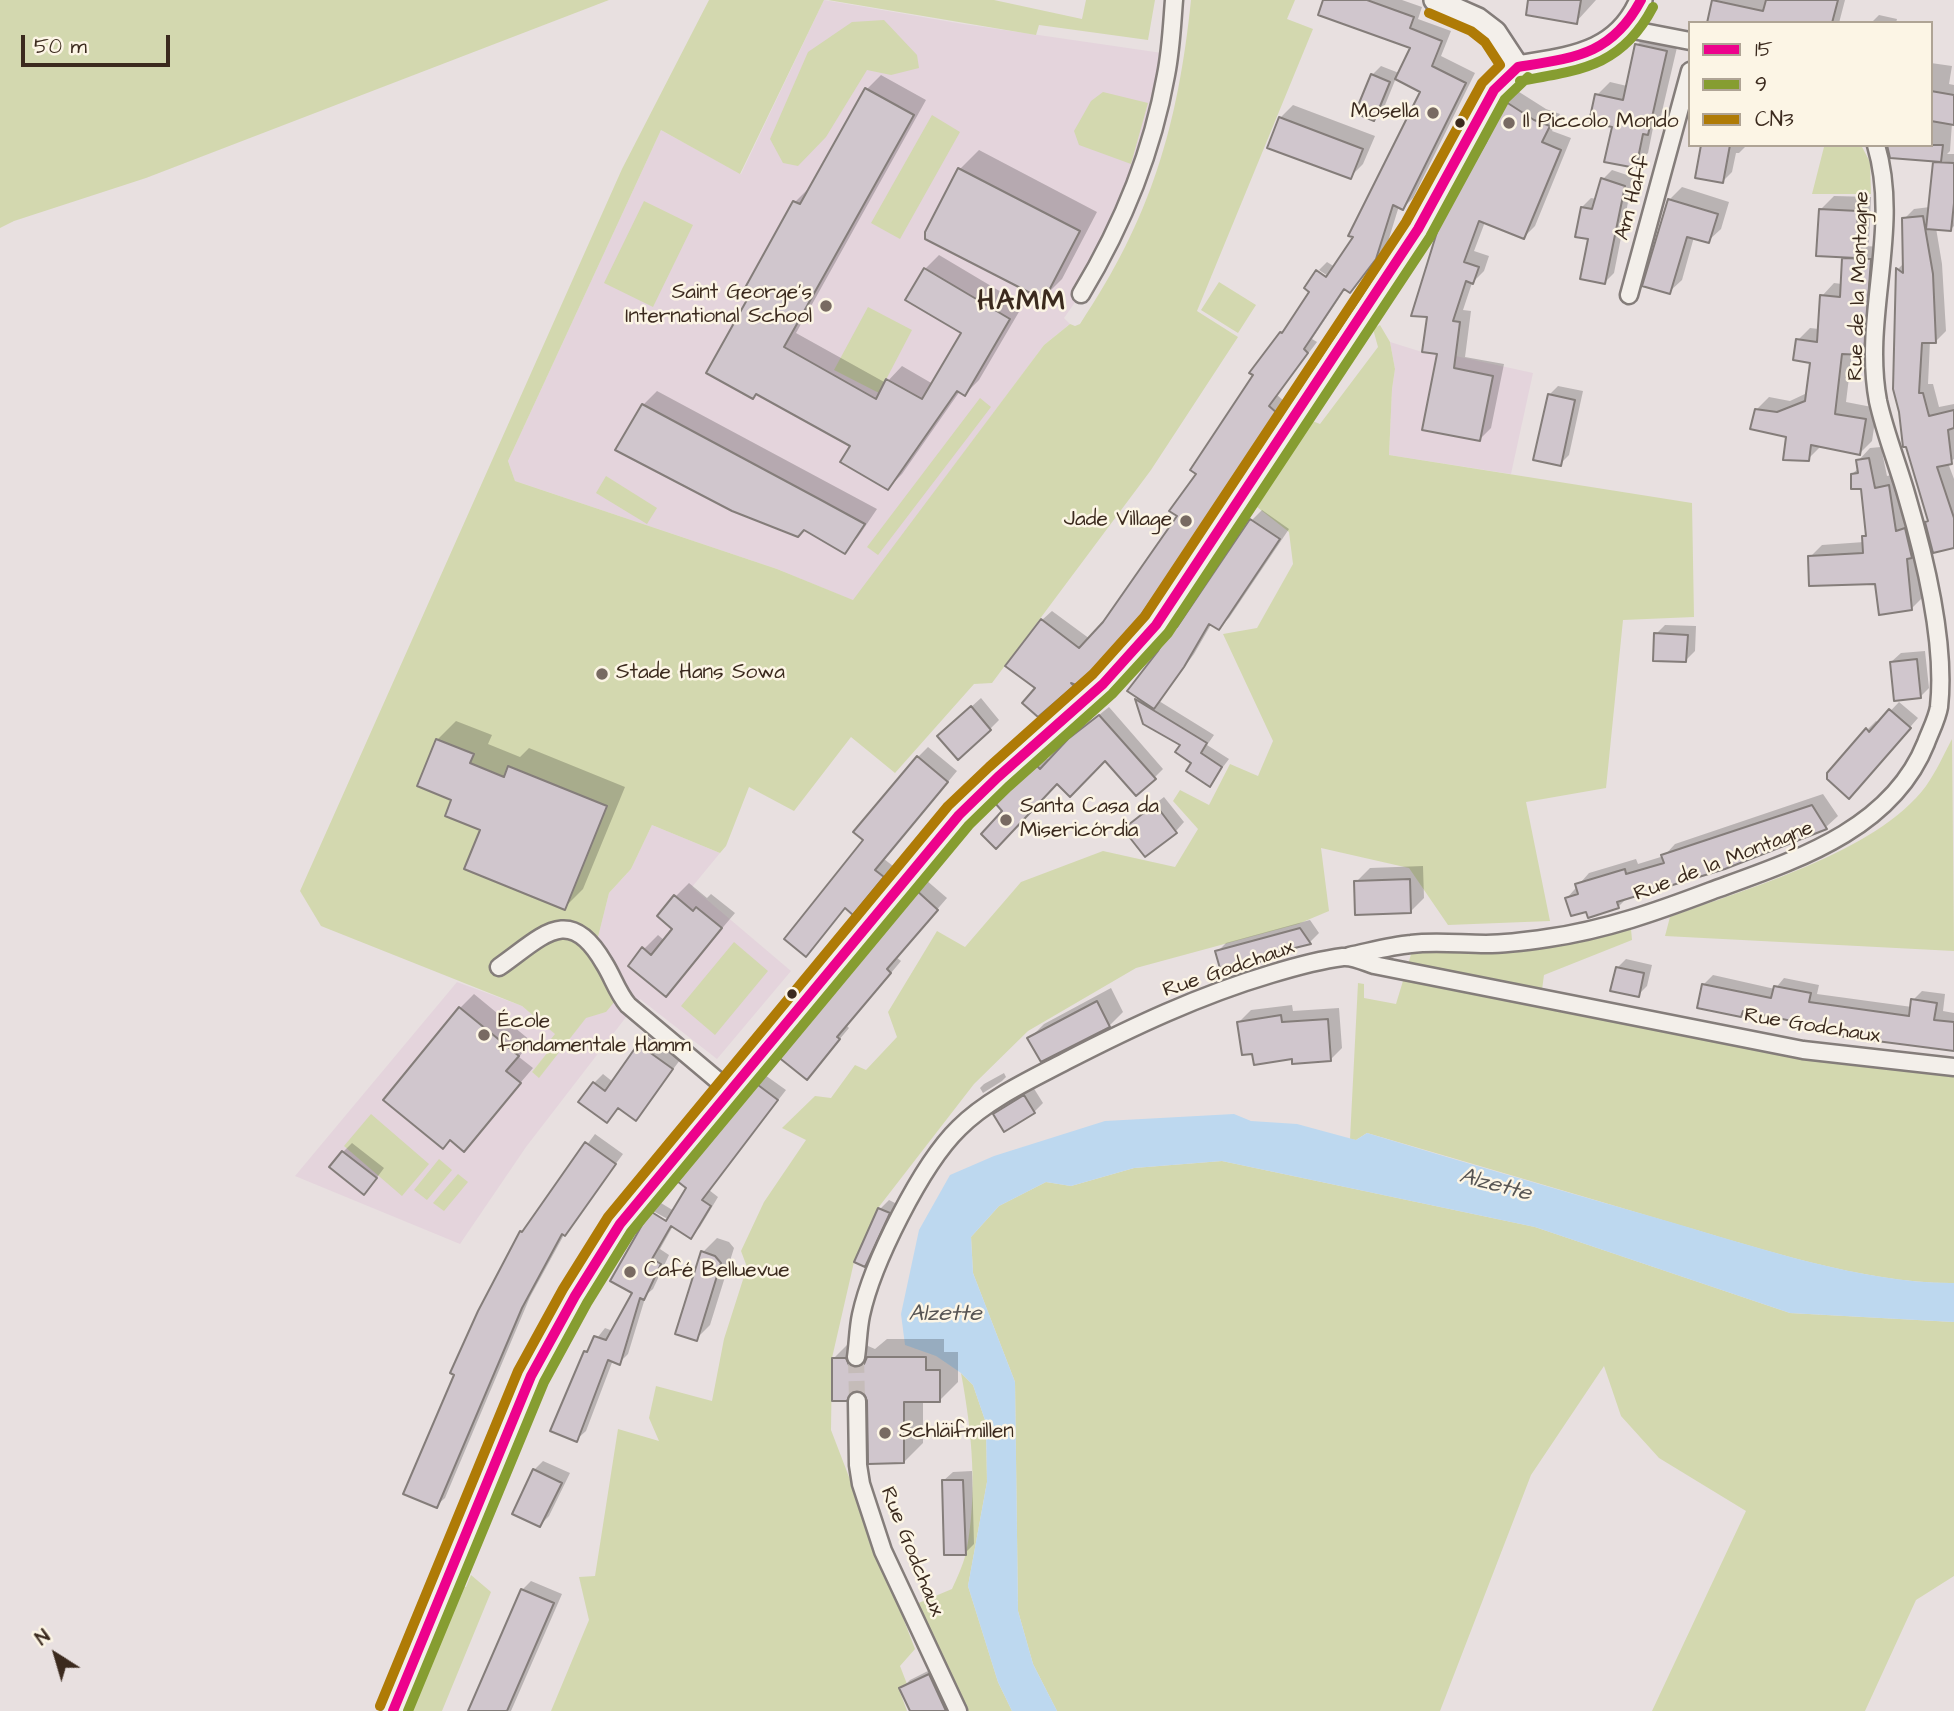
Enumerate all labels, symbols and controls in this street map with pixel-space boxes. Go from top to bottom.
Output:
scale bar [24,21,173,65]
legend [1688,21,1933,147]
text: 50 m [34,32,87,61]
text: 15 [1755,35,1773,64]
text: 9 [1755,70,1767,99]
place label: Mosella [1351,100,1419,126]
marker: Mosella [1425,105,1441,121]
text: CN3 [1755,105,1794,134]
place label: Il Piccolo Mondo [1523,110,1679,136]
marker: Il Piccolo Mondo [1501,115,1517,131]
unlabelled marker [1453,116,1467,130]
street label: Am Haff [1611,153,1657,243]
street label: Rue de la Montagne [1844,191,1876,381]
place label: Saint George's International School [625,281,812,331]
district label: HAMM [978,286,1066,320]
marker: Saint George's International School [818,298,834,314]
place label: Jade Village [1064,508,1172,534]
marker: Jade Village [1178,513,1194,529]
place label: Stade Hans Sowa [616,661,785,687]
marker: Stade Hans Sowa [594,666,610,682]
place label: Santa Casa da Misericórdia [1020,795,1159,845]
marker: Santa Casa da Misericórdia [998,812,1014,828]
street label: Rue de la Montagne [1631,816,1817,908]
street label: Rue Godchaux [1160,936,1298,1004]
unlabelled marker [785,987,799,1001]
street label: Rue Godchaux [1742,1004,1882,1050]
place label: École fondamentale Hamm [498,1010,691,1060]
marker: École fondamentale Hamm [476,1027,492,1043]
water label: Alzette [1456,1163,1534,1209]
place label: Café Belluevue [644,1259,790,1285]
marker: Café Belluevue [622,1264,638,1280]
water label: Alzette [908,1301,982,1329]
place label: Schläifmillen [899,1420,1014,1446]
marker: Schläifmillen [877,1425,893,1441]
street label: Rue Godchaux [874,1484,948,1620]
north arrow [21,1620,91,1690]
text: N [30,1623,56,1652]

